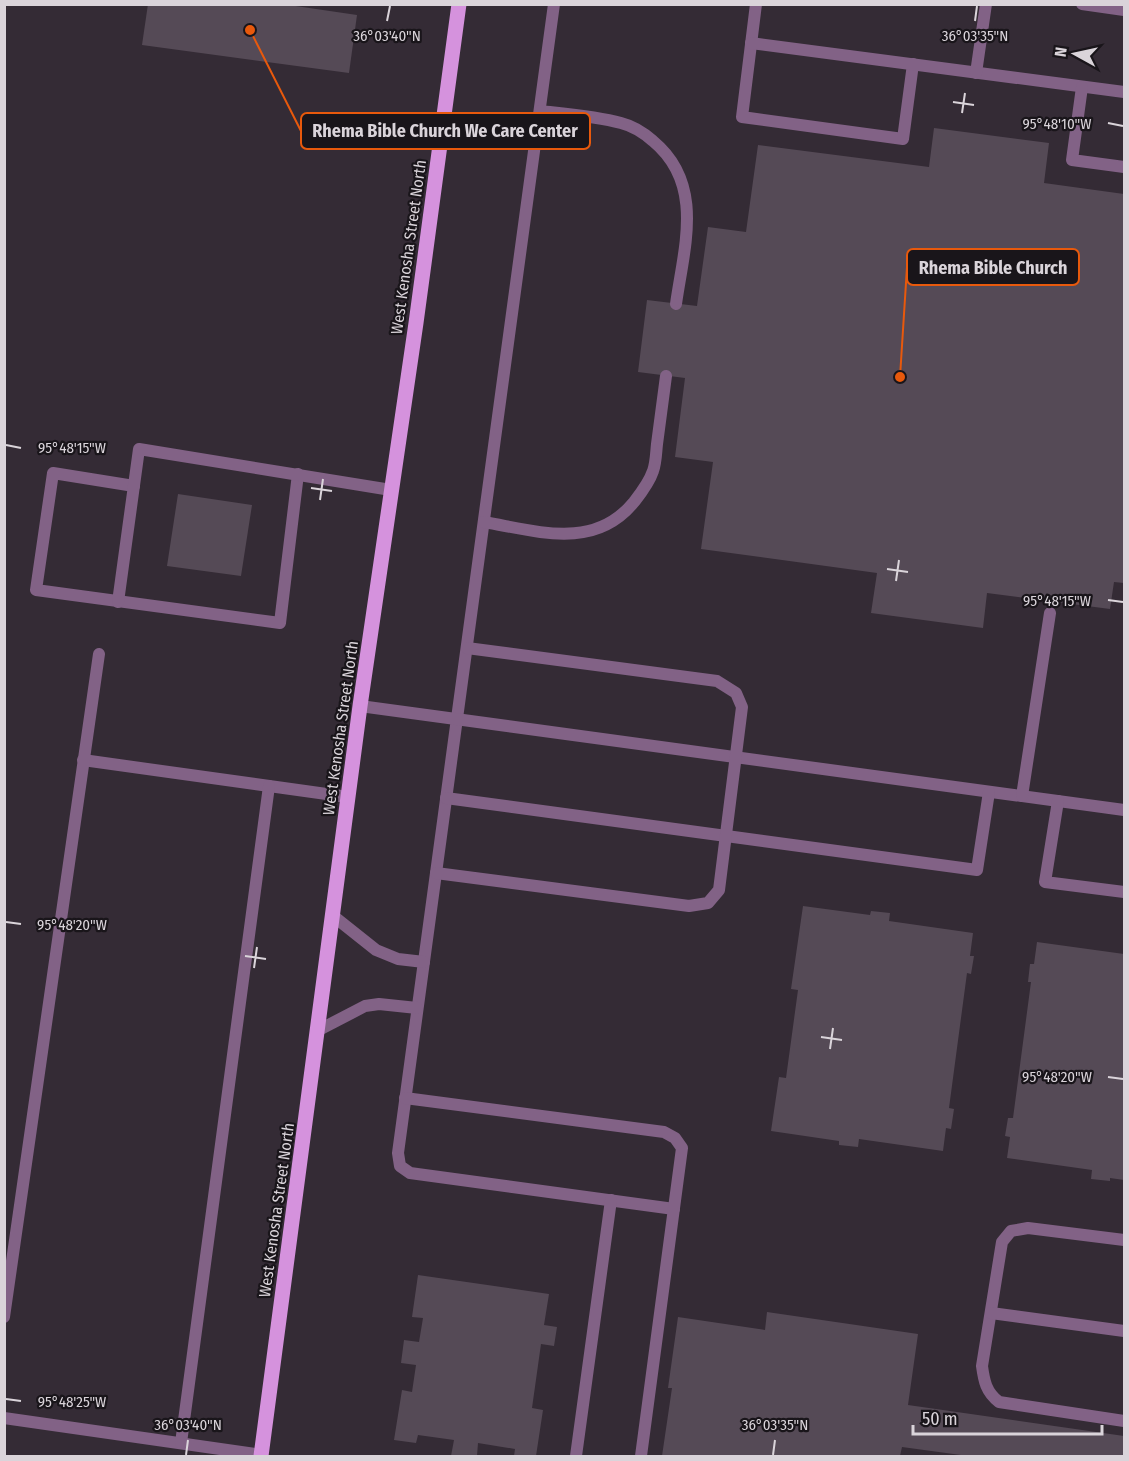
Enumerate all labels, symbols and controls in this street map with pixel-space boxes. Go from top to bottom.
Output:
north arrow [1045,24,1105,84]
text: 36°03'40"N [353,27,421,45]
text: 36°03'35"N [942,27,1008,45]
text: N [1051,46,1071,58]
callout: Rhema Bible Church We Care Center [301,113,590,149]
text: 95°48'10"W [1022,115,1092,133]
text: Rhema Bible Church We Care Center [312,120,578,142]
street label: West Kenosha Street North [387,159,430,335]
callout: Rhema Bible Church [907,249,1079,285]
text: Rhema Bible Church [919,257,1067,279]
text: 95°48'15"W [38,439,106,457]
text: 95°48'15"W [1023,592,1091,610]
street label: West Kenosha Street North [319,640,362,816]
text: 95°48'20"W [37,916,107,934]
text: 95°48'20"W [1022,1068,1092,1086]
street label: West Kenosha Street North [255,1122,298,1298]
text: 95°48'25"W [38,1393,106,1411]
scale bar [913,1398,1102,1436]
text: 50 m [922,1408,958,1430]
text: 36°03'40"N [154,1416,222,1434]
text: 36°03'35"N [742,1416,808,1434]

